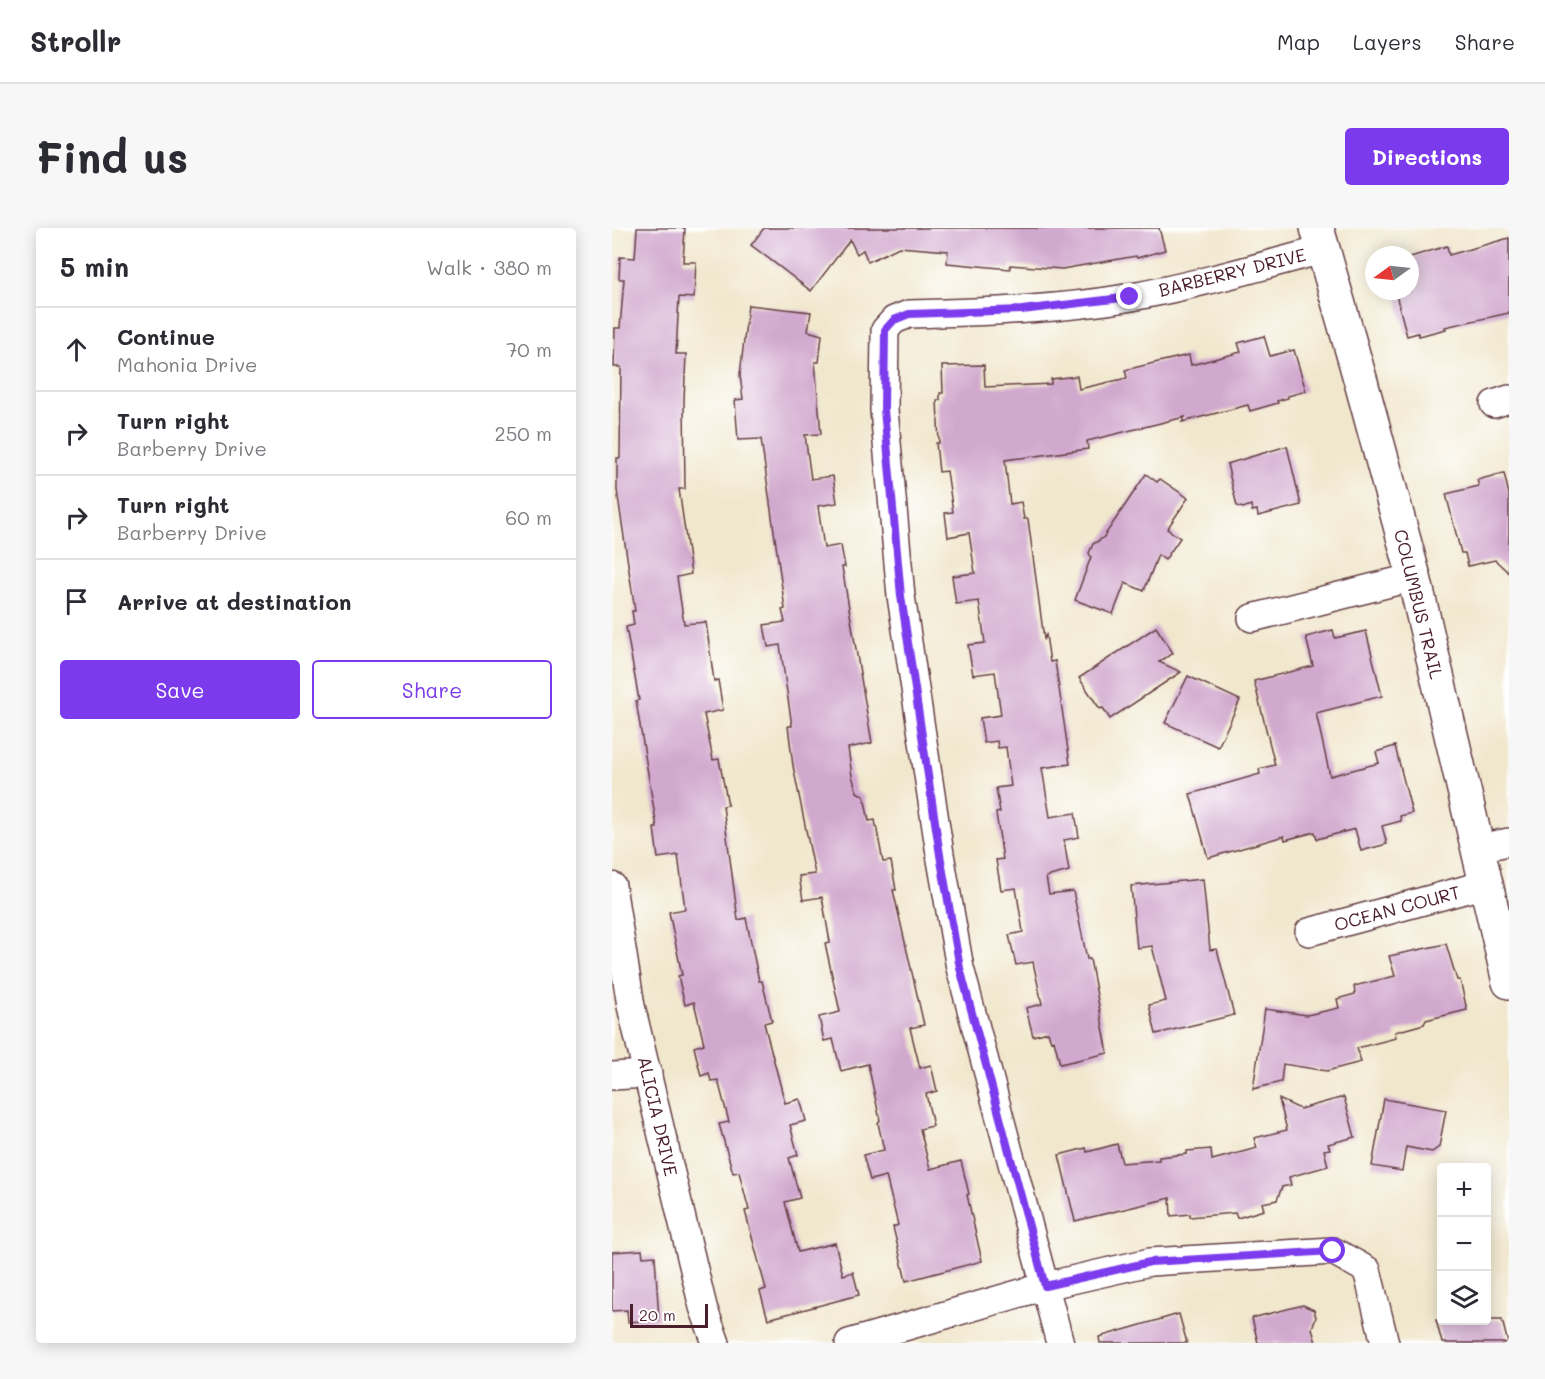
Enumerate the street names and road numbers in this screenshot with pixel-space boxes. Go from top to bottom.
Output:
street label: BARBERRY DRIVE [1156,242,1308,302]
street label: COLUMBUS TRAIL [1389,527,1449,682]
street label: OCEAN COURT [1331,880,1463,936]
street label: ALICIA DRIVE [633,1054,683,1178]

